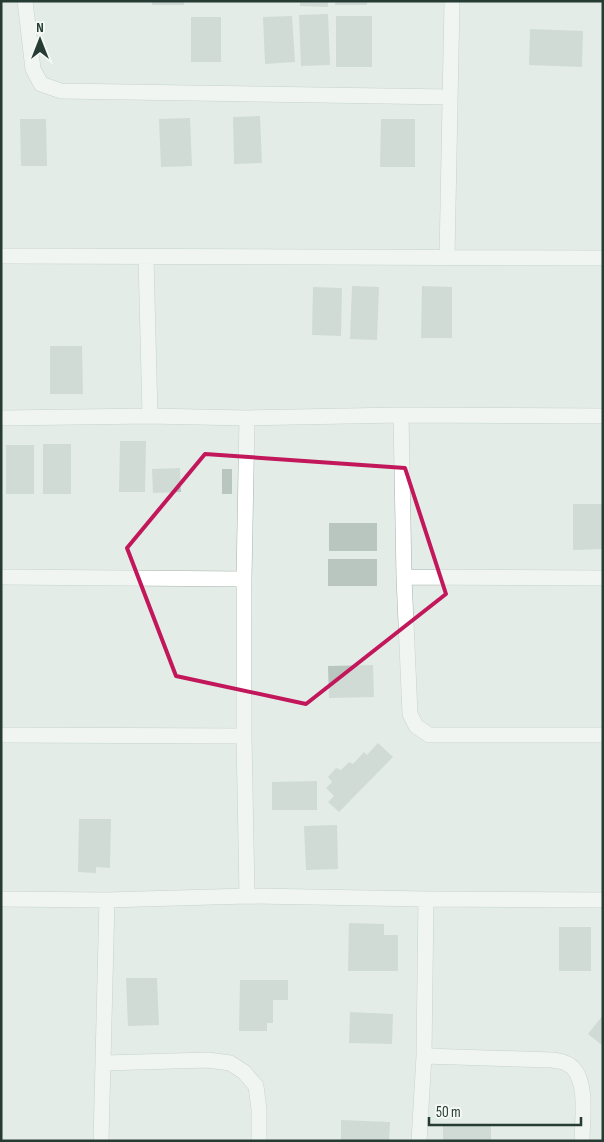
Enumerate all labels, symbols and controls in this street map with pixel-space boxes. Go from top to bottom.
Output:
north arrow [15,15,65,65]
text: N [36,19,44,36]
scale bar [429,1094,582,1126]
text: 50 m [436,1103,461,1122]

